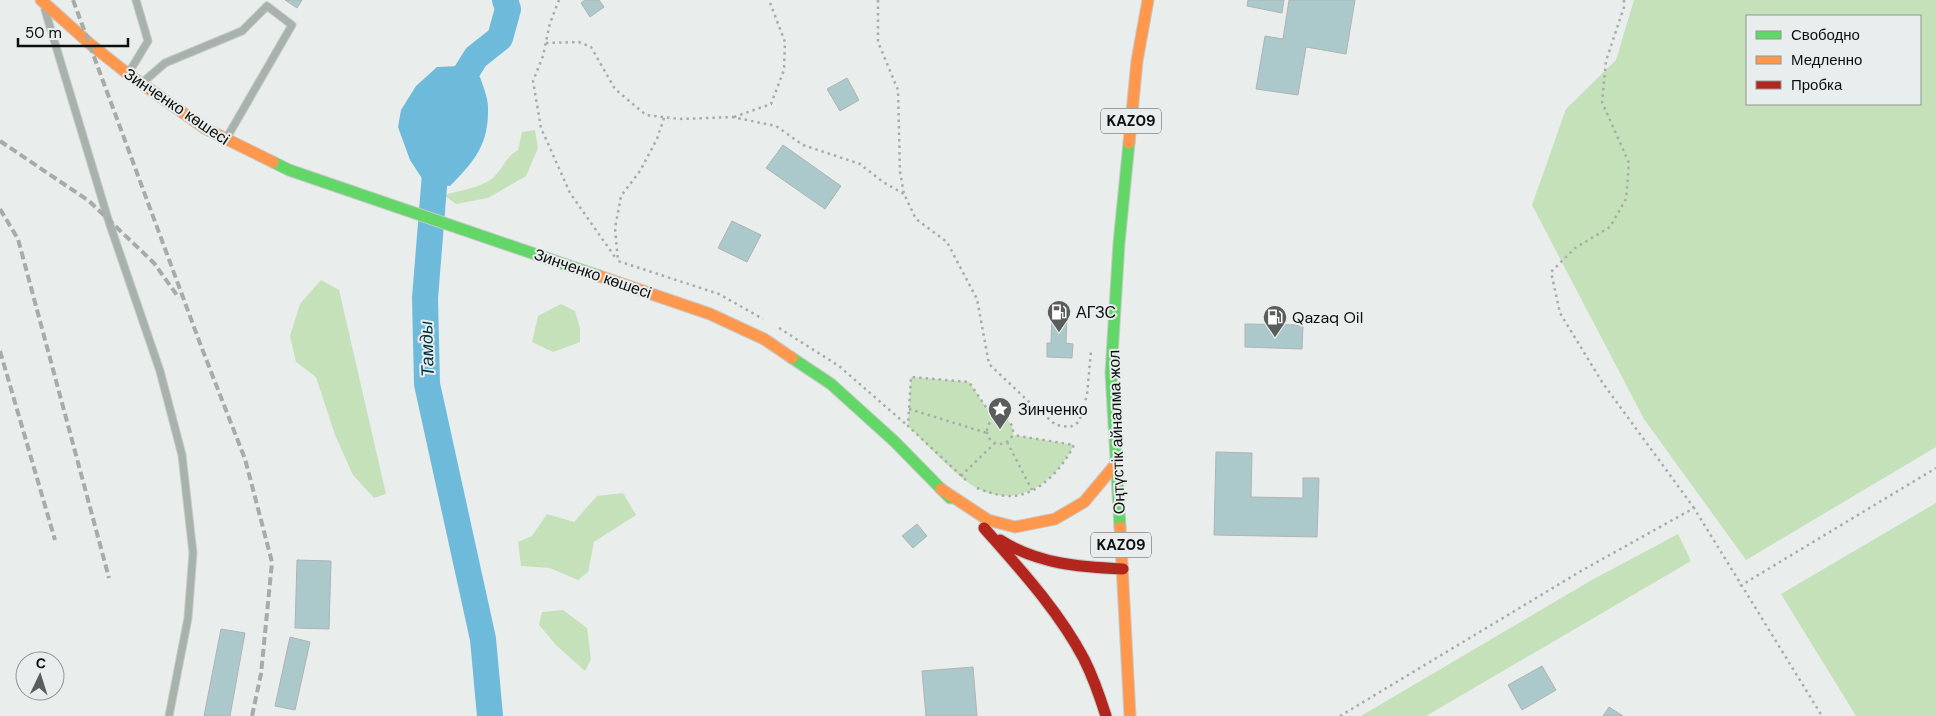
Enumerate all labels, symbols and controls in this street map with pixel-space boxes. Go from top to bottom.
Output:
scale bar [18,15,128,47]
legend [1746,15,1921,105]
text: 50 m [25,23,62,43]
text: Свободно [1791,25,1860,45]
text: Медленно [1791,50,1862,70]
street label: Зинченко көшесі [120,63,234,150]
text: Пробка [1791,75,1843,95]
road number: KAZ09 [1101,108,1161,134]
street label: Зинченко көшесі [531,244,654,303]
fuel station icon: АГЗС [1046,299,1072,333]
place label: АГЗС [1076,302,1116,323]
fuel station icon: Qazaq Oil [1262,304,1288,338]
place label: Qazaq Oil [1292,307,1363,328]
water label: Тамды [414,321,440,377]
street label: Оңтүстік айналма жол [1103,349,1130,515]
place icon: Зинченко [987,396,1013,430]
place label: Зинченко [1018,399,1088,420]
road number: KAZ09 [1091,532,1151,558]
north arrow [15,651,65,701]
text: С [35,654,47,672]

